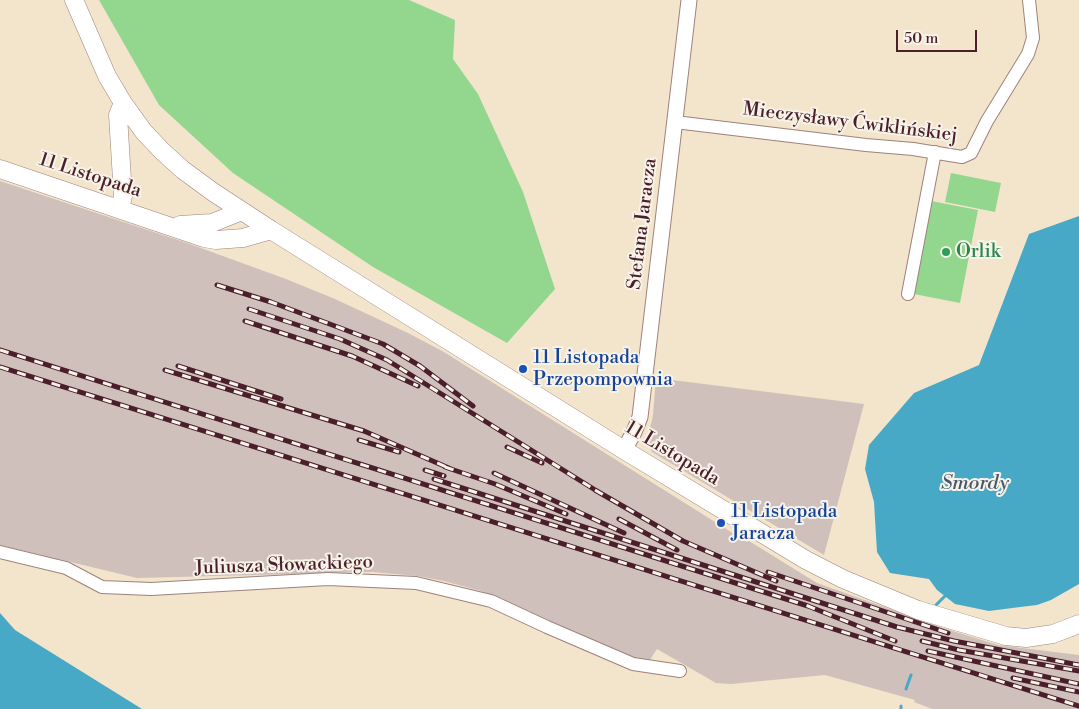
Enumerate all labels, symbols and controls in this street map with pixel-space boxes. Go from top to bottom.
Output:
scale bar [899,20,980,52]
text: 50 m [904,29,938,48]
street label: Mieczysławy Ćwiklińskiej [741,99,959,147]
street label: 11 Listopada [36,149,144,203]
street label: Stefana Jaracza [624,157,662,291]
place label: Orlik [956,241,1001,263]
marker: Orlik [940,246,952,258]
place label: 11 Listopada Przepompownia [533,347,673,391]
marker: 11 Listopada Przepompownia [517,363,529,375]
street label: 11 Listopada [621,417,723,491]
water label: Smordy [941,472,1009,496]
place label: 11 Listopada Jaracza [731,501,837,545]
marker: 11 Listopada Jaracza [715,517,727,529]
street label: Juliusza Słowackiego [195,551,373,581]

